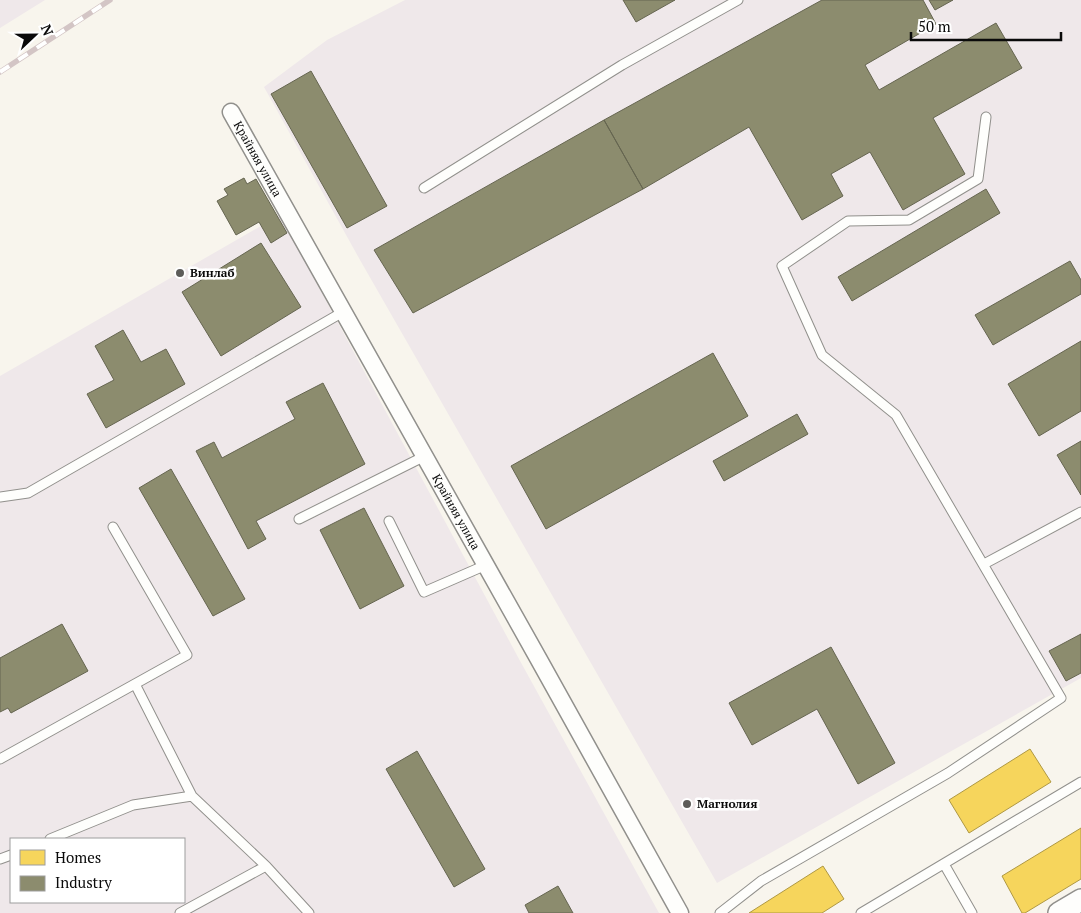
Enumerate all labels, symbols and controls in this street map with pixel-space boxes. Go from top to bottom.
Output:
north arrow [10,10,60,60]
scale bar [911,10,1061,42]
text: 50 m [918,16,951,36]
text: N [37,21,58,39]
street label: Крайняя улица [231,118,285,199]
place label: Винлаб [190,265,235,280]
marker: Винлаб [174,267,186,279]
street label: Крайняя улица [429,472,484,552]
place label: Магнолия [697,796,757,811]
marker: Магнолия [681,798,693,810]
legend [10,838,185,903]
text: Homes [55,847,101,867]
text: Industry [55,872,112,892]

